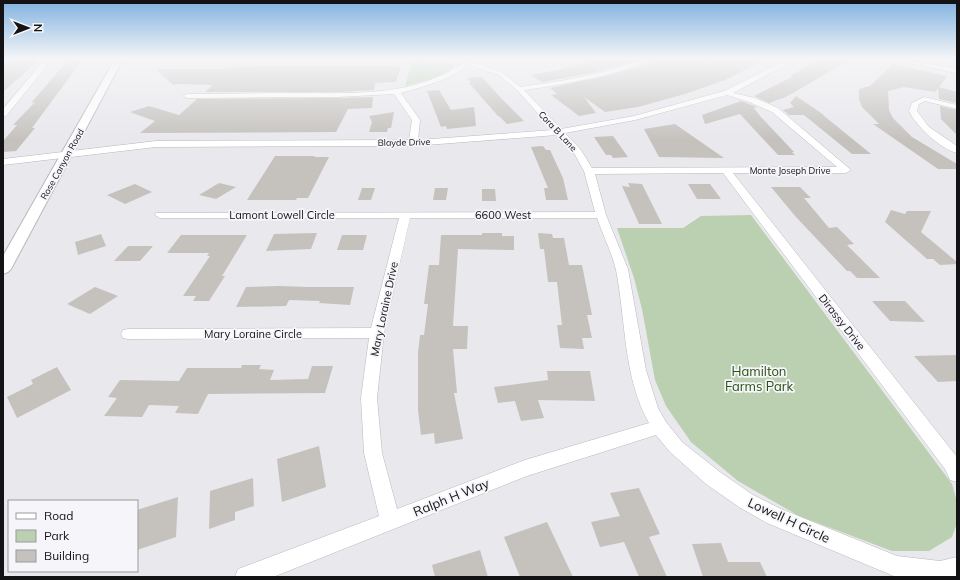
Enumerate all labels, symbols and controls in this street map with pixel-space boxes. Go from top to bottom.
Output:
north arrow [8,8,48,48]
text: N [31,24,45,32]
street label: Cora B Lane [537,109,579,153]
street label: Rose Canyon Road [38,127,87,202]
street label: Blayde Drive [378,136,431,149]
street label: Monte Joseph Drive [750,165,830,176]
street label: Lamont Lowell Circle [229,208,335,222]
street label: 6600 West [475,208,531,222]
street label: Mary Loraine Drive [367,260,401,358]
street label: Dirassy Drive [816,291,868,353]
street label: Mary Loraine Circle [204,327,302,341]
park label: Hamilton Farms Park [725,363,793,394]
street label: Ralph H Way [411,474,491,519]
street label: Lowell H Circle [745,494,833,546]
legend [8,500,138,572]
text: Road [44,508,73,523]
text: Park [44,528,70,543]
text: Building [44,548,89,563]

